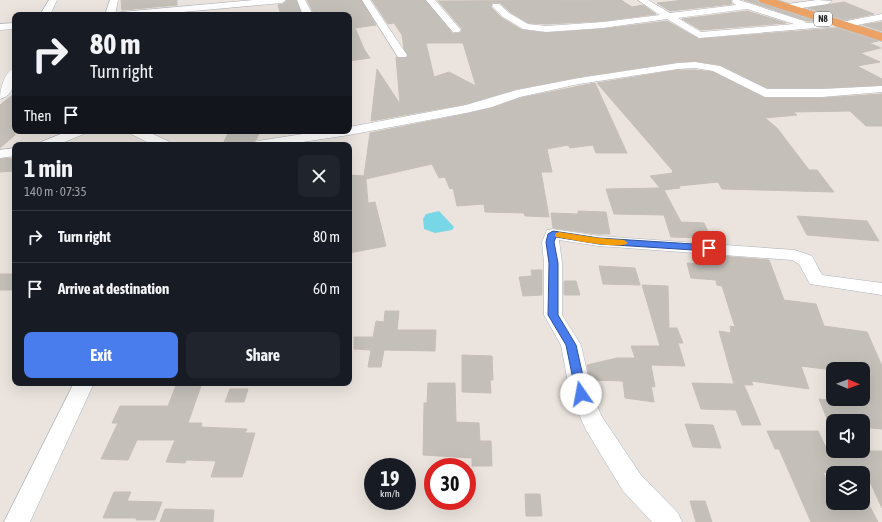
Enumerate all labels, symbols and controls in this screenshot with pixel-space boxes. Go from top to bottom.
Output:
road number: N8 [814,12,832,26]
icon: right [24,28,76,80]
text: 80 m [90,28,140,60]
text: Turn right [90,61,153,82]
icon: arrive [60,104,82,126]
text: Then [24,107,52,124]
text: 1 min [24,155,73,182]
button: close [298,155,340,197]
text: 140 m · 07:35 [24,184,87,199]
icon: right [24,226,46,248]
text: Turn right [58,228,111,245]
text: 80 m [313,228,340,245]
pin [692,231,726,265]
icon: arrive [698,237,720,259]
icon: arrive [24,278,46,300]
text: Arrive at destination [58,280,169,297]
text: 60 m [313,280,340,297]
button: Exit [24,332,178,378]
button: Share [186,332,340,378]
north arrow [826,362,870,406]
map controls [826,362,870,510]
position arrow [560,373,602,415]
button: sound [826,414,870,458]
speed limit sign: 30 [424,458,476,510]
button: layers [826,466,870,510]
text: 19 [381,467,399,490]
text: km/h [380,488,400,499]

